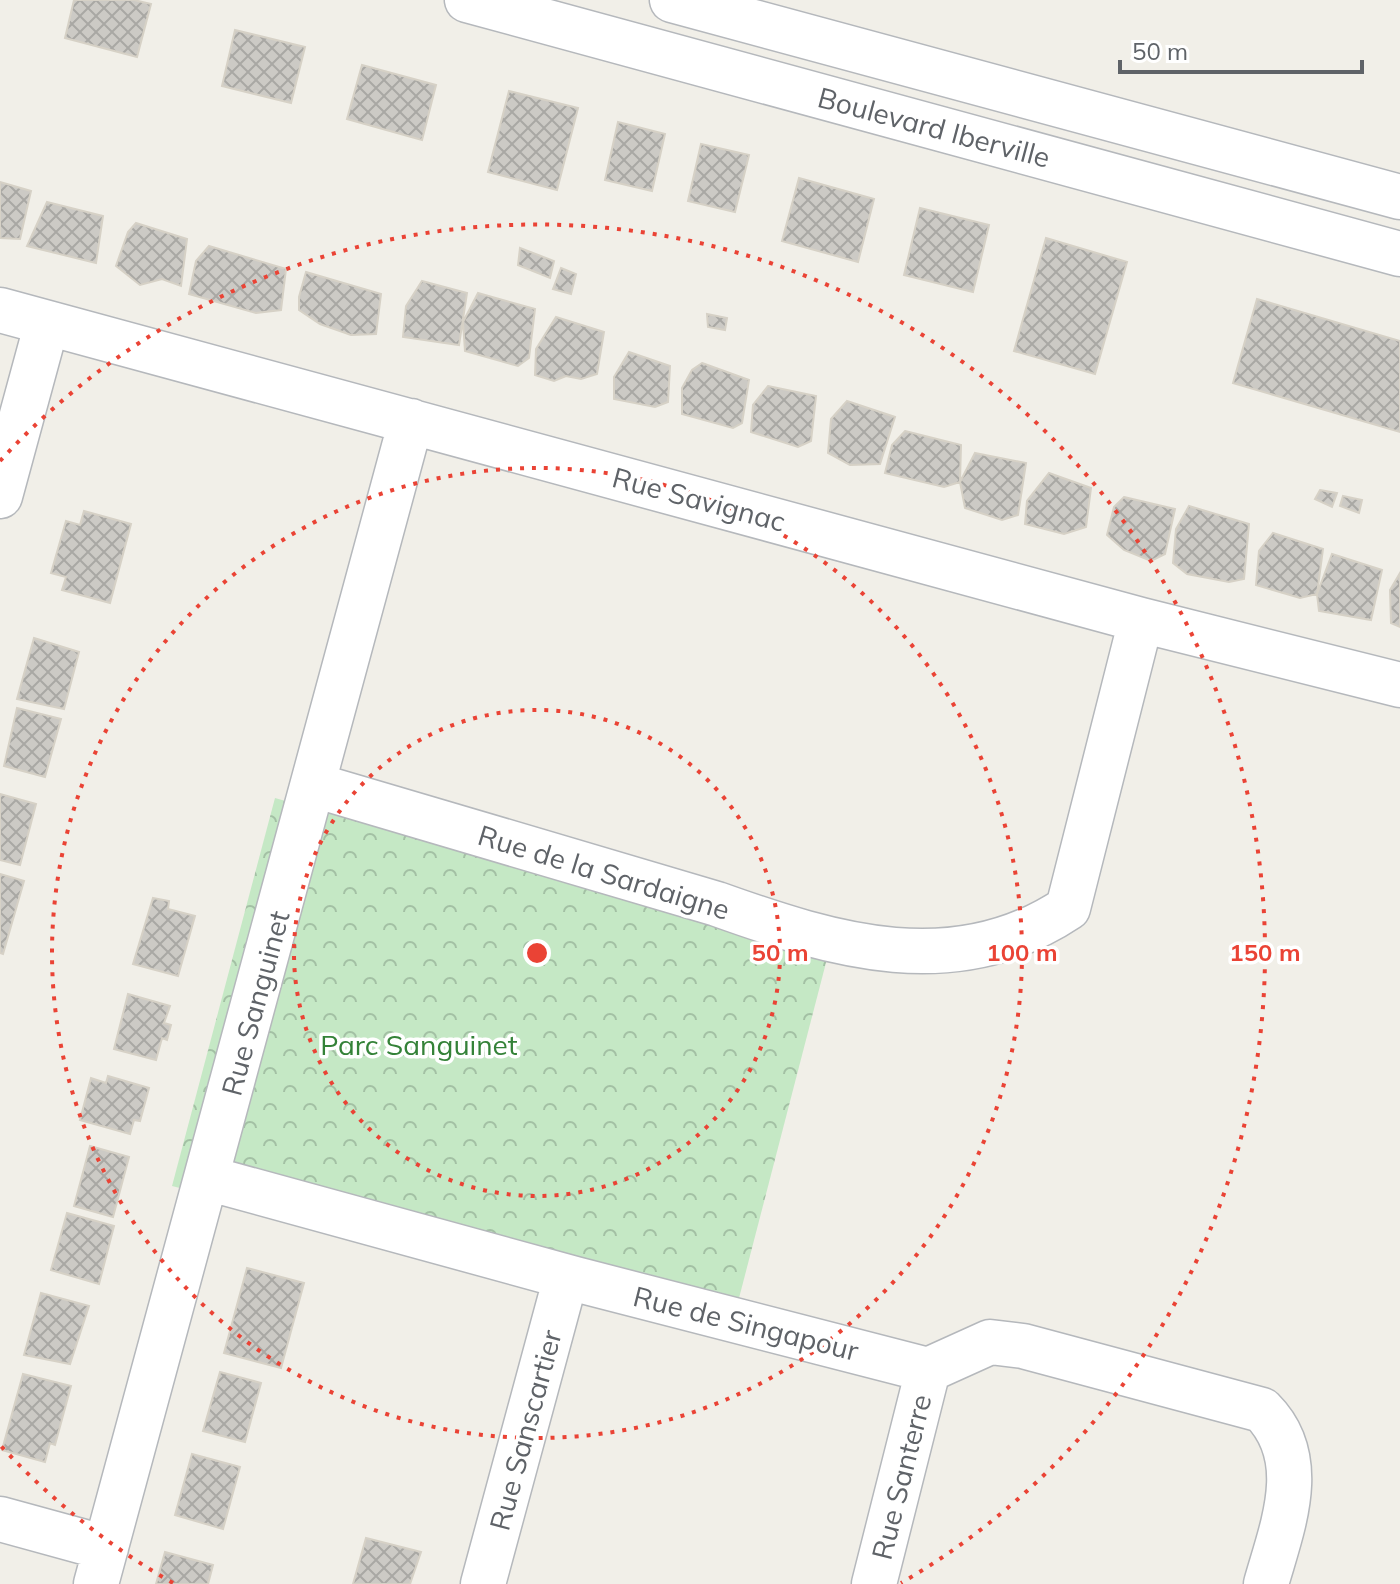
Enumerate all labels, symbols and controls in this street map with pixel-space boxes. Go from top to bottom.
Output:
scale bar [1120,24,1362,74]
text: 50 m [1132,36,1188,66]
street label: Boulevard Iberville [814,79,1054,175]
street label: Rue Savignac [609,459,789,539]
street label: Rue de la Sardaigne [474,817,734,927]
street label: Rue Sanguinet [214,907,297,1099]
text: 50 m [752,937,808,967]
text: 100 m [986,937,1058,967]
text: 150 m [1229,937,1301,967]
centre of rings [523,939,551,967]
park label: Parc Sanguinet [320,1027,518,1062]
street label: Rue de Singapour [630,1278,863,1368]
street label: Rue Sanscartier [481,1325,569,1534]
street label: Rue Santerre [864,1391,938,1563]

